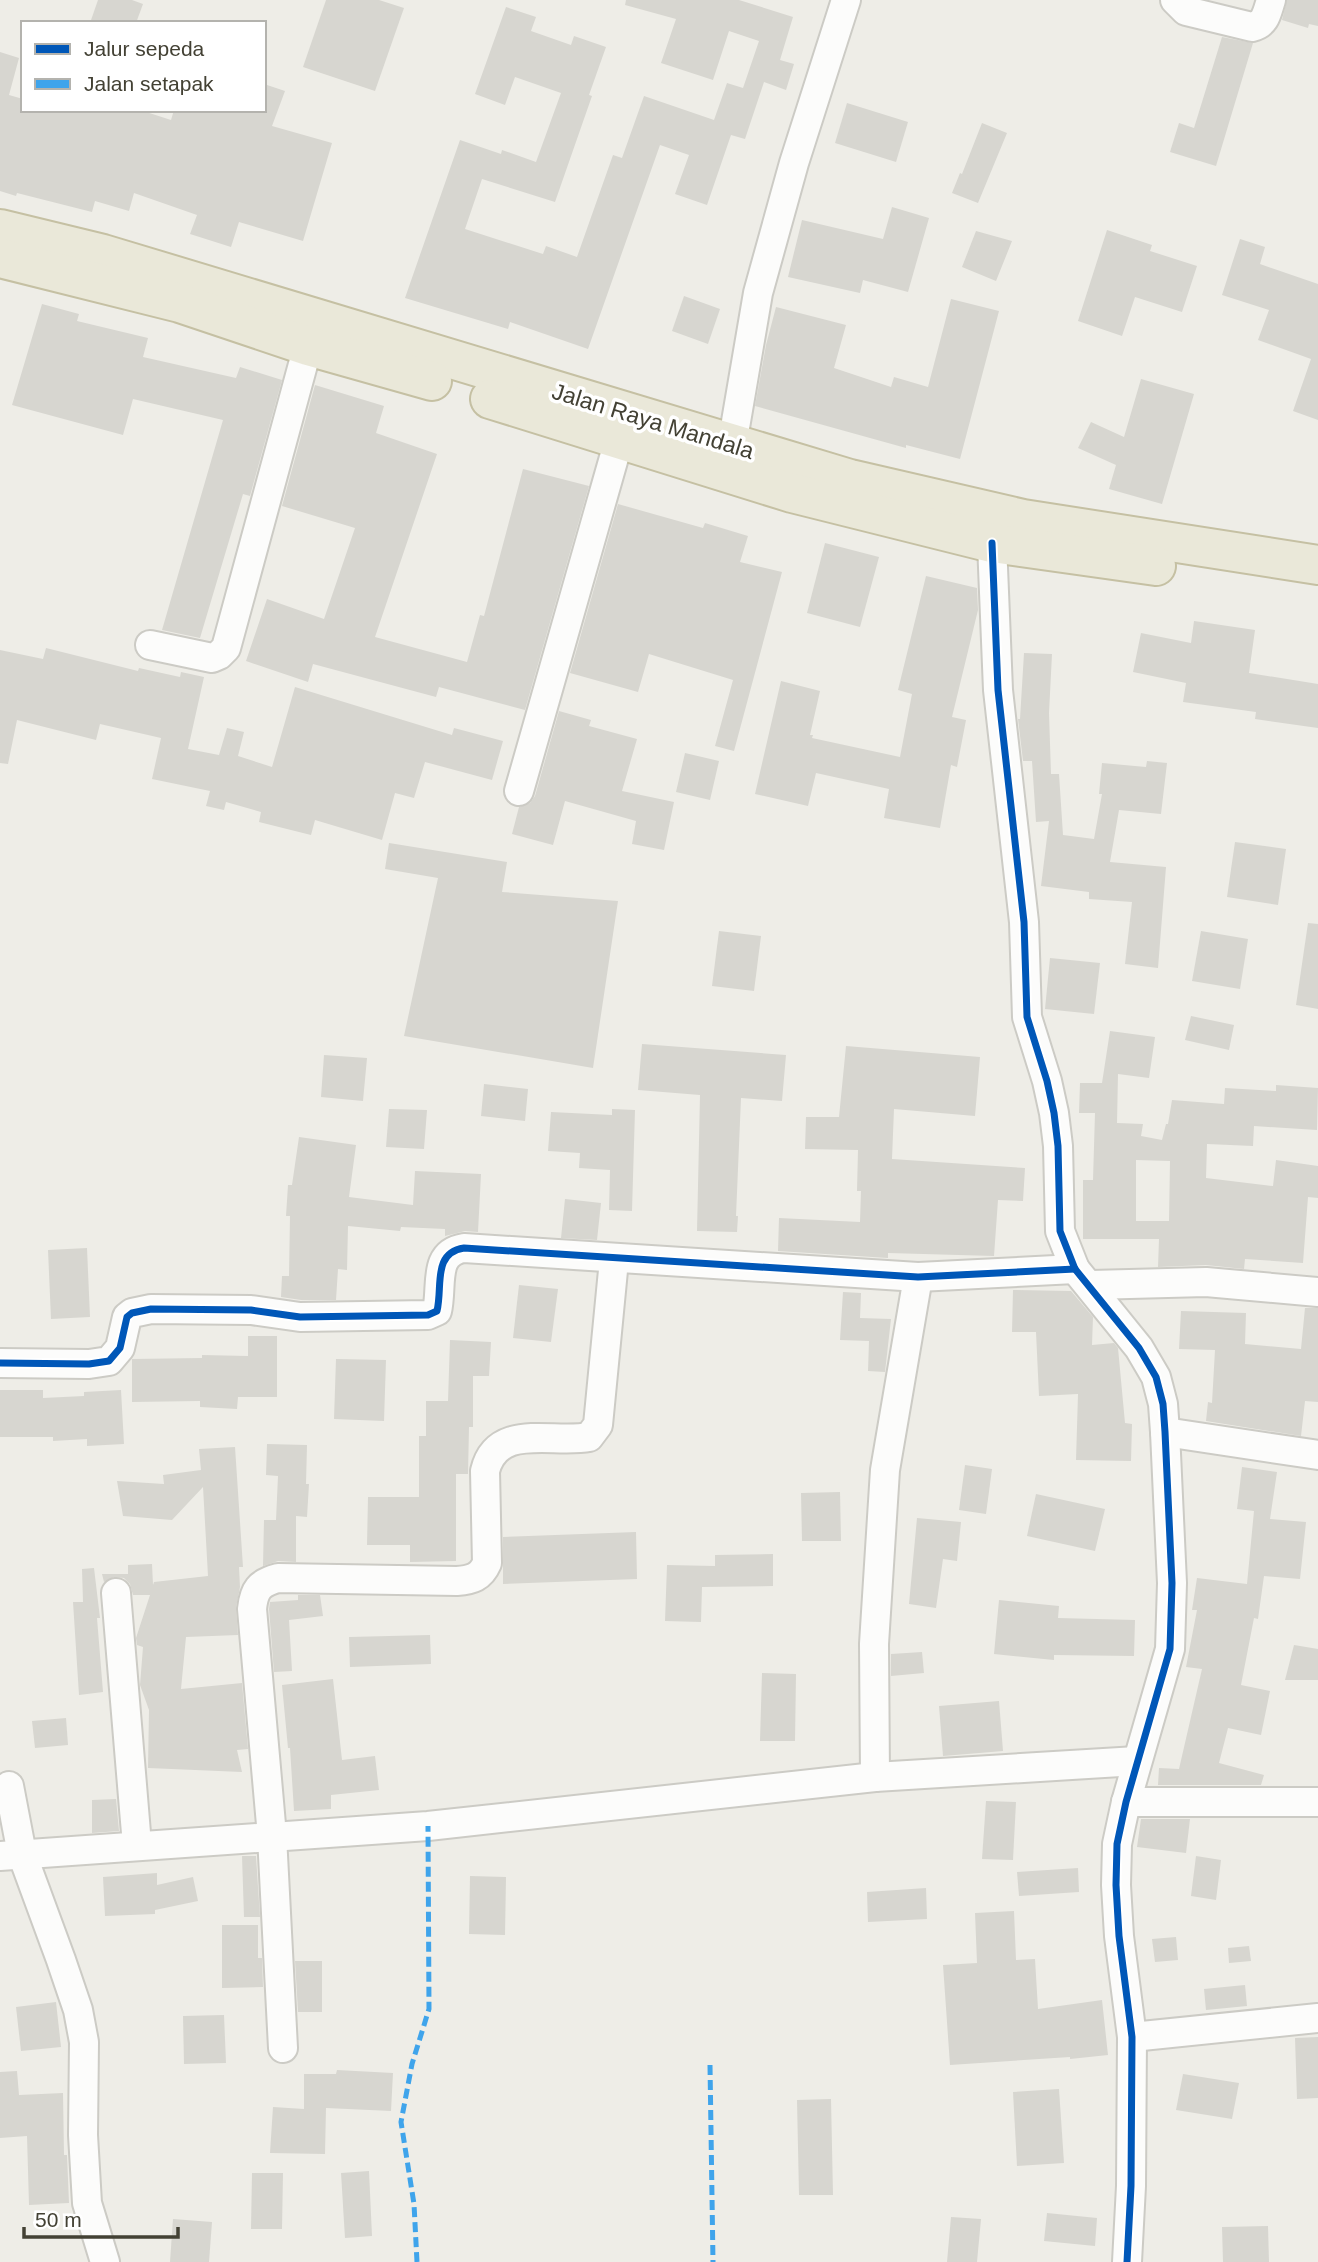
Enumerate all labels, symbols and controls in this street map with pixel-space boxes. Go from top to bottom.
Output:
legend [21,21,266,112]
text: Jalur sepeda [84,37,205,60]
text: Jalan setapak [84,72,214,95]
street label: Jalan Raya Mandala [549,378,757,464]
scale bar [24,2196,178,2240]
text: 50 m [35,2208,82,2231]

